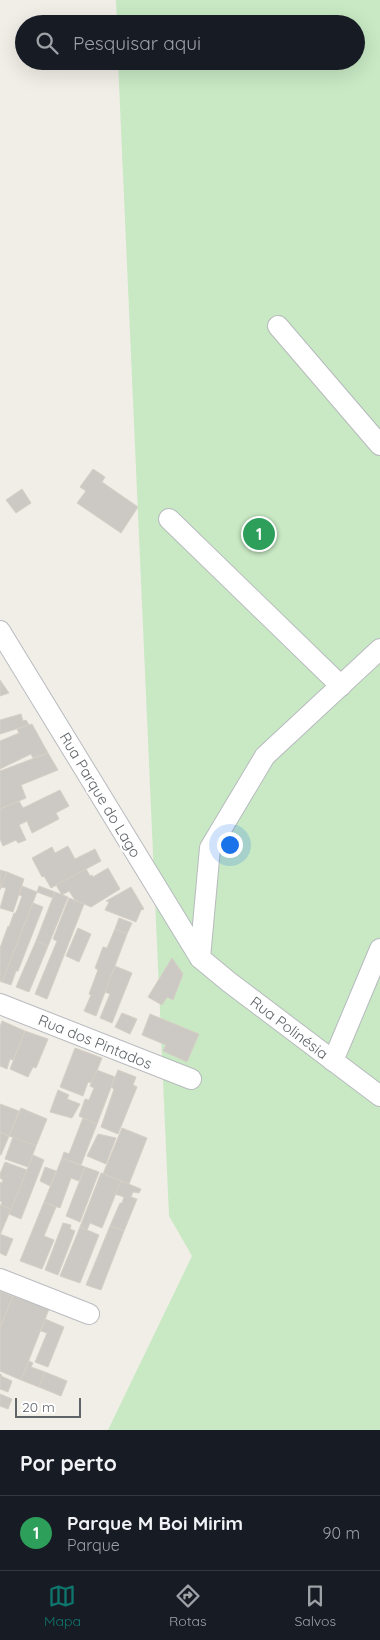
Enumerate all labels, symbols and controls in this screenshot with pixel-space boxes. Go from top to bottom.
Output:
search box [15,15,365,70]
icon: search [33,29,61,57]
text: Pesquisar aqui [73,31,201,55]
pin: 1 [243,515,275,553]
street label: Rua Parque do Lago [56,729,145,861]
your location [217,832,243,858]
street label: Rua Polinésia [247,992,332,1063]
street label: Rua dos Pintados [35,1010,155,1073]
scale bar [15,1395,81,1418]
text: 20 m [22,1398,55,1416]
text: Por perto [20,1450,117,1476]
text: Parque M Boi Mirim [67,1511,243,1535]
text: 1 [33,1523,39,1543]
text: 90 m [323,1523,360,1543]
text: Parque [67,1535,120,1555]
tab: Mapa [44,1582,81,1630]
tab: Rotas [169,1582,207,1630]
tab: Salvos [294,1582,336,1630]

